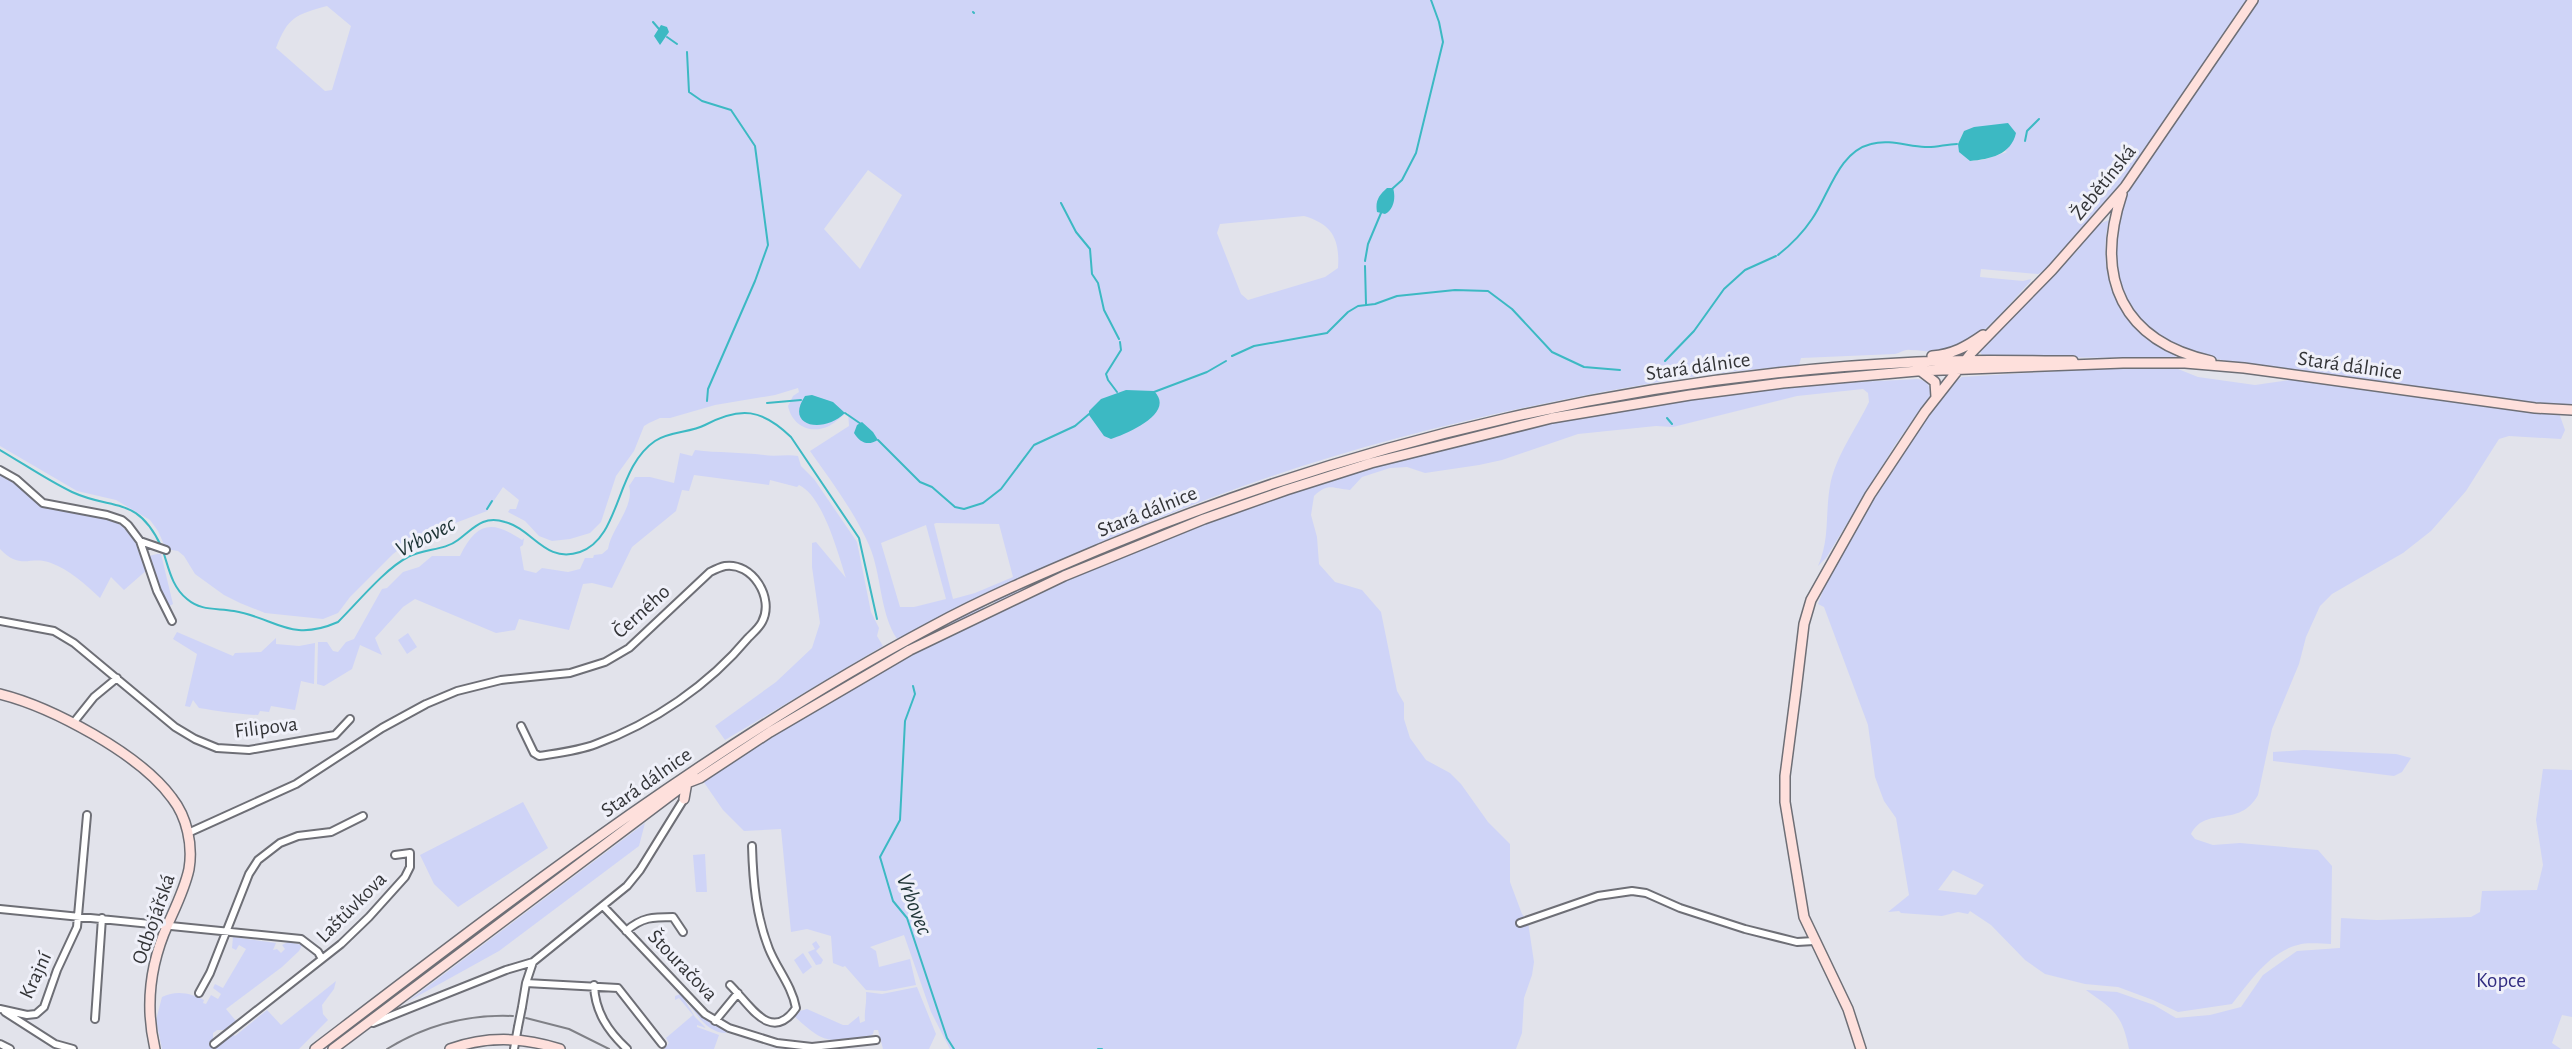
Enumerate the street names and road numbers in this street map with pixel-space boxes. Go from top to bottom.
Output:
street label: Žebětínská [2065,139,2140,224]
street label: Stará dálnice [2296,348,2404,383]
street label: Stará dálnice [1644,349,1752,384]
street label: Stará dálnice [1094,482,1200,541]
street label: Černého [607,579,674,642]
street label: Filipova [233,713,299,742]
street label: Stará dálnice [597,744,695,821]
street label: Laštůvkova [312,868,391,947]
street label: Odbojářská [128,871,179,967]
street label: Štouračova [644,924,723,1005]
street label: Krajní [16,948,56,1002]

